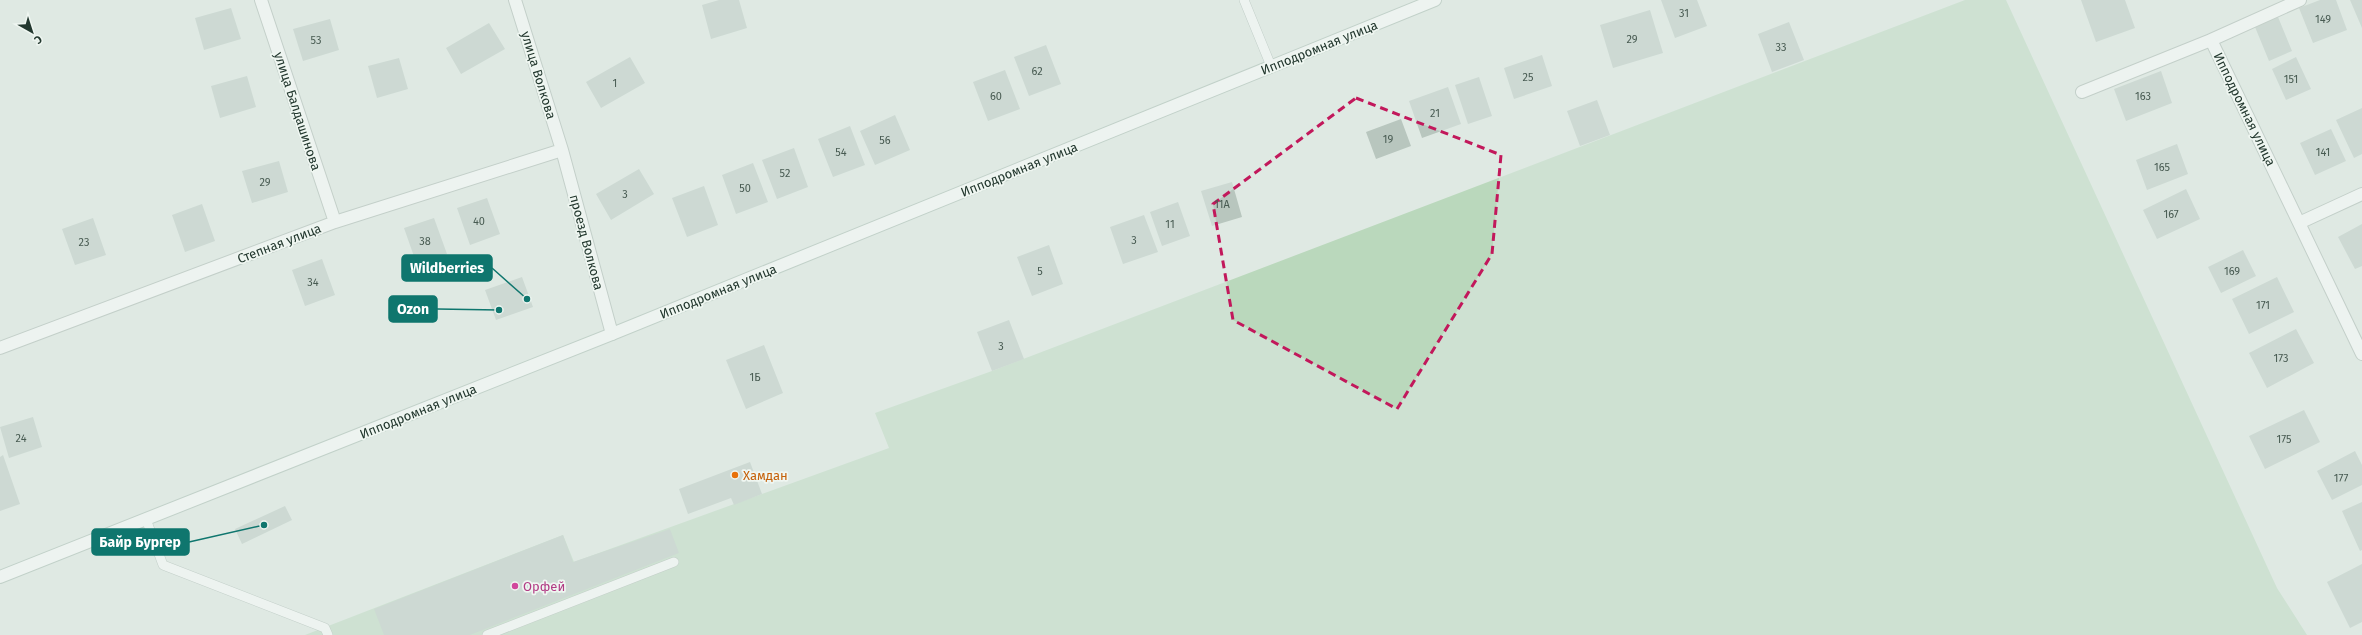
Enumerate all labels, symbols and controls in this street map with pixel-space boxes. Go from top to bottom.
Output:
house number: 31 [1679,7,1689,20]
north arrow [12,12,52,52]
house number: 149 [2315,13,2331,26]
street label: Ипподромная улица [1259,17,1380,78]
street label: улица Волкова [518,29,559,121]
text: С [31,32,45,47]
house number: 29 [1626,33,1638,46]
house number: 53 [311,34,321,47]
house number: 33 [1776,41,1786,54]
street label: улица Балдашинова [271,50,324,172]
street label: Ипподромная улица [2211,50,2279,168]
house number: 62 [1031,65,1043,78]
house number: 25 [1523,71,1534,84]
house number: 151 [2284,73,2298,86]
house number: 1 [613,77,617,90]
house number: 60 [990,90,1002,103]
house number: 163 [2135,90,2151,103]
house number: 21 [1430,107,1440,120]
house number: 19 [1383,133,1393,146]
house number: 56 [879,134,891,147]
street label: Ипподромная улица [959,139,1080,200]
house number: 54 [835,146,847,159]
house number: 141 [2316,146,2330,159]
house number: 165 [2154,161,2171,174]
house number: 52 [780,167,790,180]
house number: 29 [259,176,271,189]
house number: 50 [739,182,751,195]
house number: 3 [622,188,628,201]
street label: проезд Волкова [567,193,606,291]
house number: 11А [1214,198,1231,211]
house number: 167 [2163,208,2179,221]
house number: 40 [473,215,485,228]
house number: 11 [1165,218,1175,231]
street label: Степная улица [235,221,323,266]
house number: 3 [1131,234,1137,247]
house number: 38 [419,235,431,248]
house number: 23 [79,236,89,249]
callout: Wildberries [402,255,492,281]
text: Wildberries [410,260,484,277]
street label: Ипподромная улица [658,261,779,322]
house number: 5 [1037,265,1043,278]
house number: 169 [2224,265,2240,278]
house number: 34 [307,276,319,289]
callout: Ozon [389,296,437,322]
house number: 171 [2256,299,2270,312]
text: Ozon [397,301,429,318]
house number: 3 [998,340,1004,353]
house number: 173 [2273,352,2289,365]
house number: 1Б [749,371,761,384]
street label: Ипподромная улица [358,381,479,442]
house number: 24 [16,432,27,445]
house number: 175 [2277,433,2292,446]
place label: Хамдан [743,468,788,483]
marker: Хамдан [730,470,740,480]
house number: 177 [2334,472,2348,485]
callout: Байр Бургер [92,529,189,555]
text: Байр Бургер [99,534,181,551]
place label: Орфей [523,579,565,594]
marker: Орфей [510,581,520,591]

